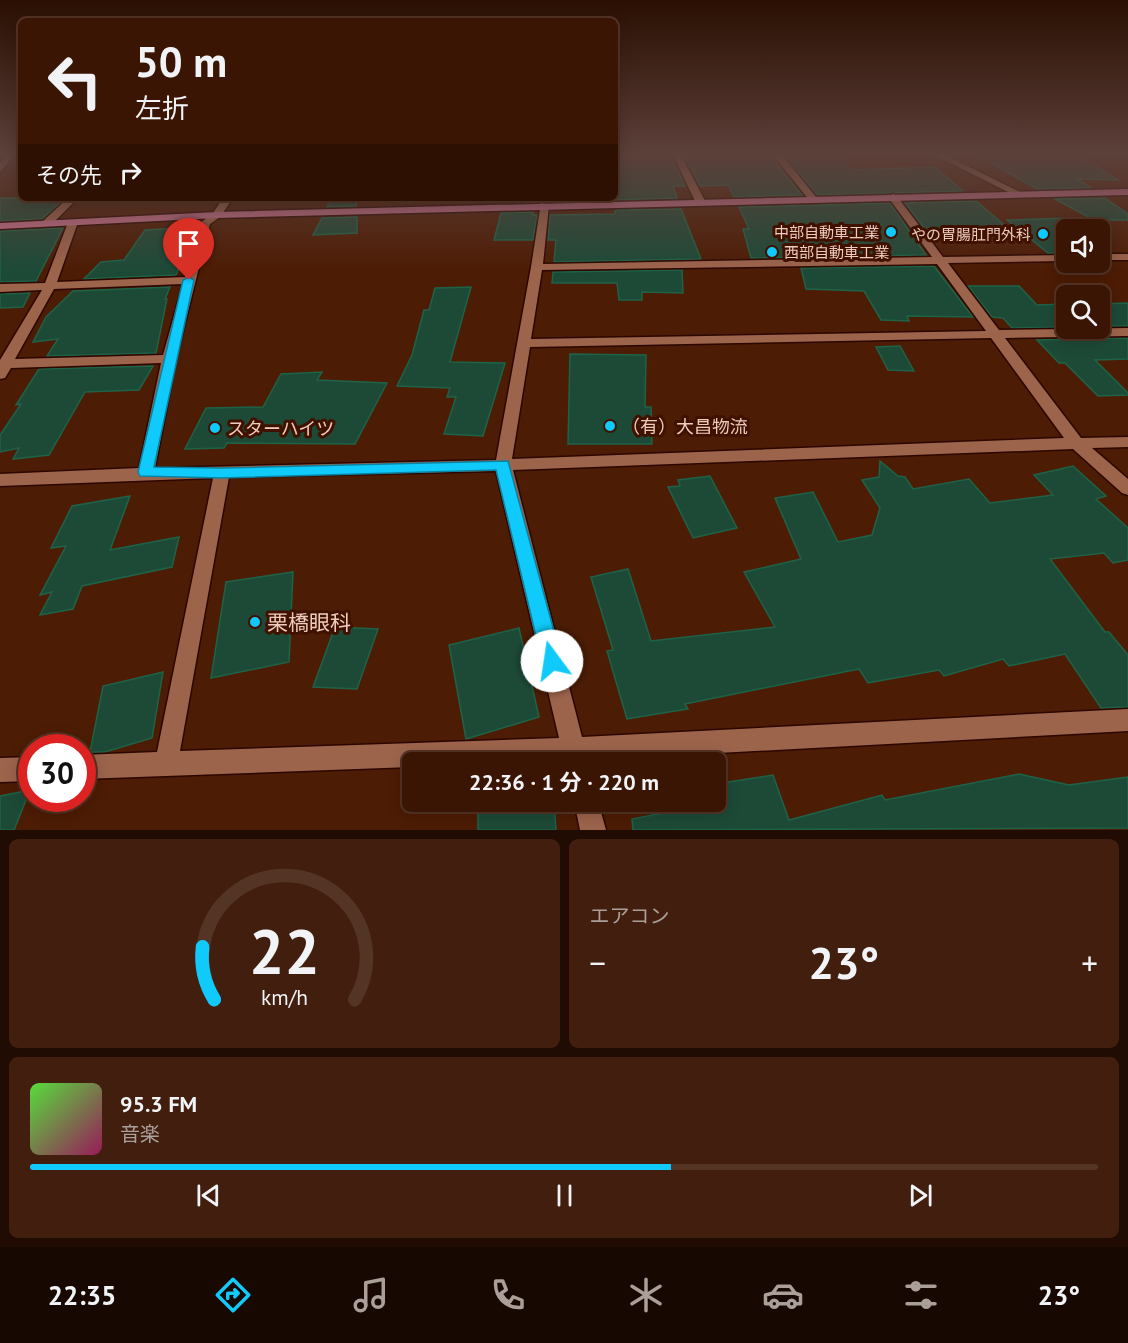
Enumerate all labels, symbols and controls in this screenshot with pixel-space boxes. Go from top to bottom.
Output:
text: 50 m [135,34,227,89]
icon: left [36,42,114,120]
text: 左折 [135,91,189,125]
icon: right [114,156,147,189]
text: その先 [36,161,102,189]
pin [163,218,214,280]
map controls [1056,219,1110,339]
button: sound [1056,219,1110,273]
place label: 中部自動車工業 [774,223,879,242]
marker: 中部自動車工業 [884,225,898,239]
place label: やの胃腸肛門外科 [911,225,1031,244]
icon: arrive [172,227,205,260]
marker: やの胃腸肛門外科 [1036,227,1050,241]
place label: 西部自動車工業 [784,243,889,262]
marker: 西部自動車工業 [765,245,779,259]
button: search [1056,285,1110,339]
place label: （有）大昌物流 [622,415,748,438]
place label: スターハイツ [227,417,334,440]
marker: （有）大昌物流 [603,419,617,433]
marker: スターハイツ [208,421,222,435]
place label: 栗橋眼科 [267,609,351,636]
marker: 栗橋眼科 [248,615,262,629]
position arrow [520,629,584,693]
speed limit sign: 30 [18,734,96,812]
text: 22:36 · 1 分 · 220 m [469,768,659,796]
text: エアコン [590,903,670,929]
text: 22 [249,910,320,991]
text: 23° [808,933,879,991]
text: − [590,941,606,984]
text: + [1081,941,1098,984]
text: km/h [261,984,308,1012]
text: 95.3 FM [120,1090,197,1118]
text: 音楽 [120,1121,160,1147]
icon: previous [192,1179,225,1212]
icon: pause [548,1179,581,1212]
icon: next [904,1179,937,1212]
icon: directions [212,1274,254,1316]
icon: music [350,1274,392,1316]
icon: phone [487,1274,529,1316]
icon: climate [625,1274,667,1316]
icon: car [762,1274,804,1316]
icon: filters [900,1274,942,1316]
text: 22:35 [48,1278,116,1312]
text: 23° [1038,1278,1080,1312]

